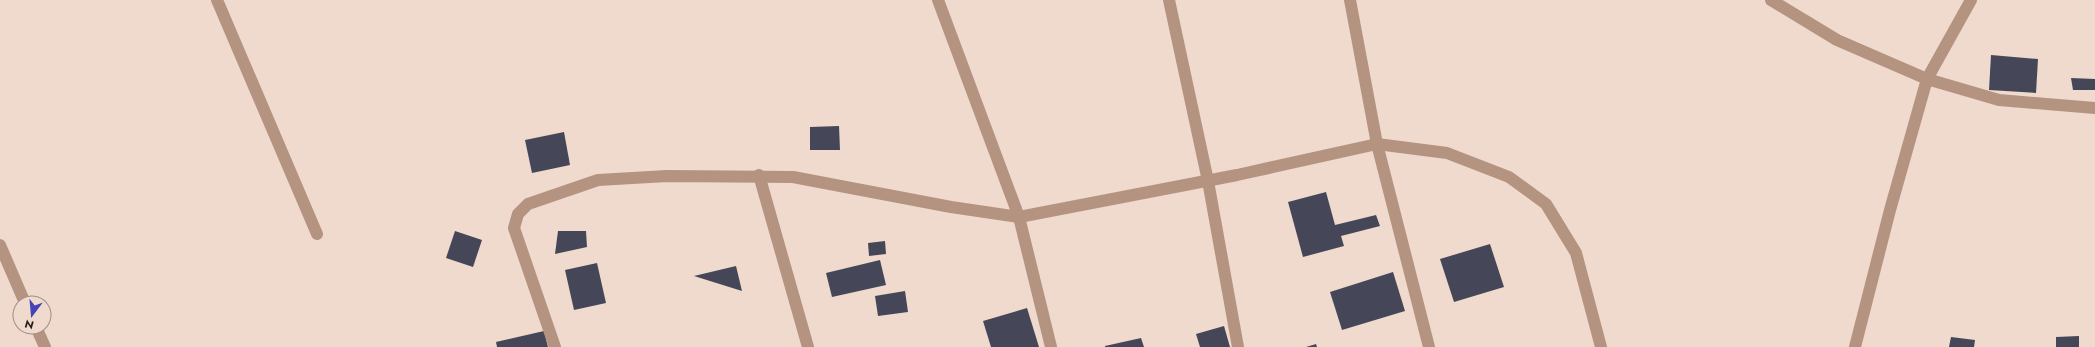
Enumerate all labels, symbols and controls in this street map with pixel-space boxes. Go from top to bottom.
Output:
north arrow [12,295,52,335]
text: N [23,316,36,334]

